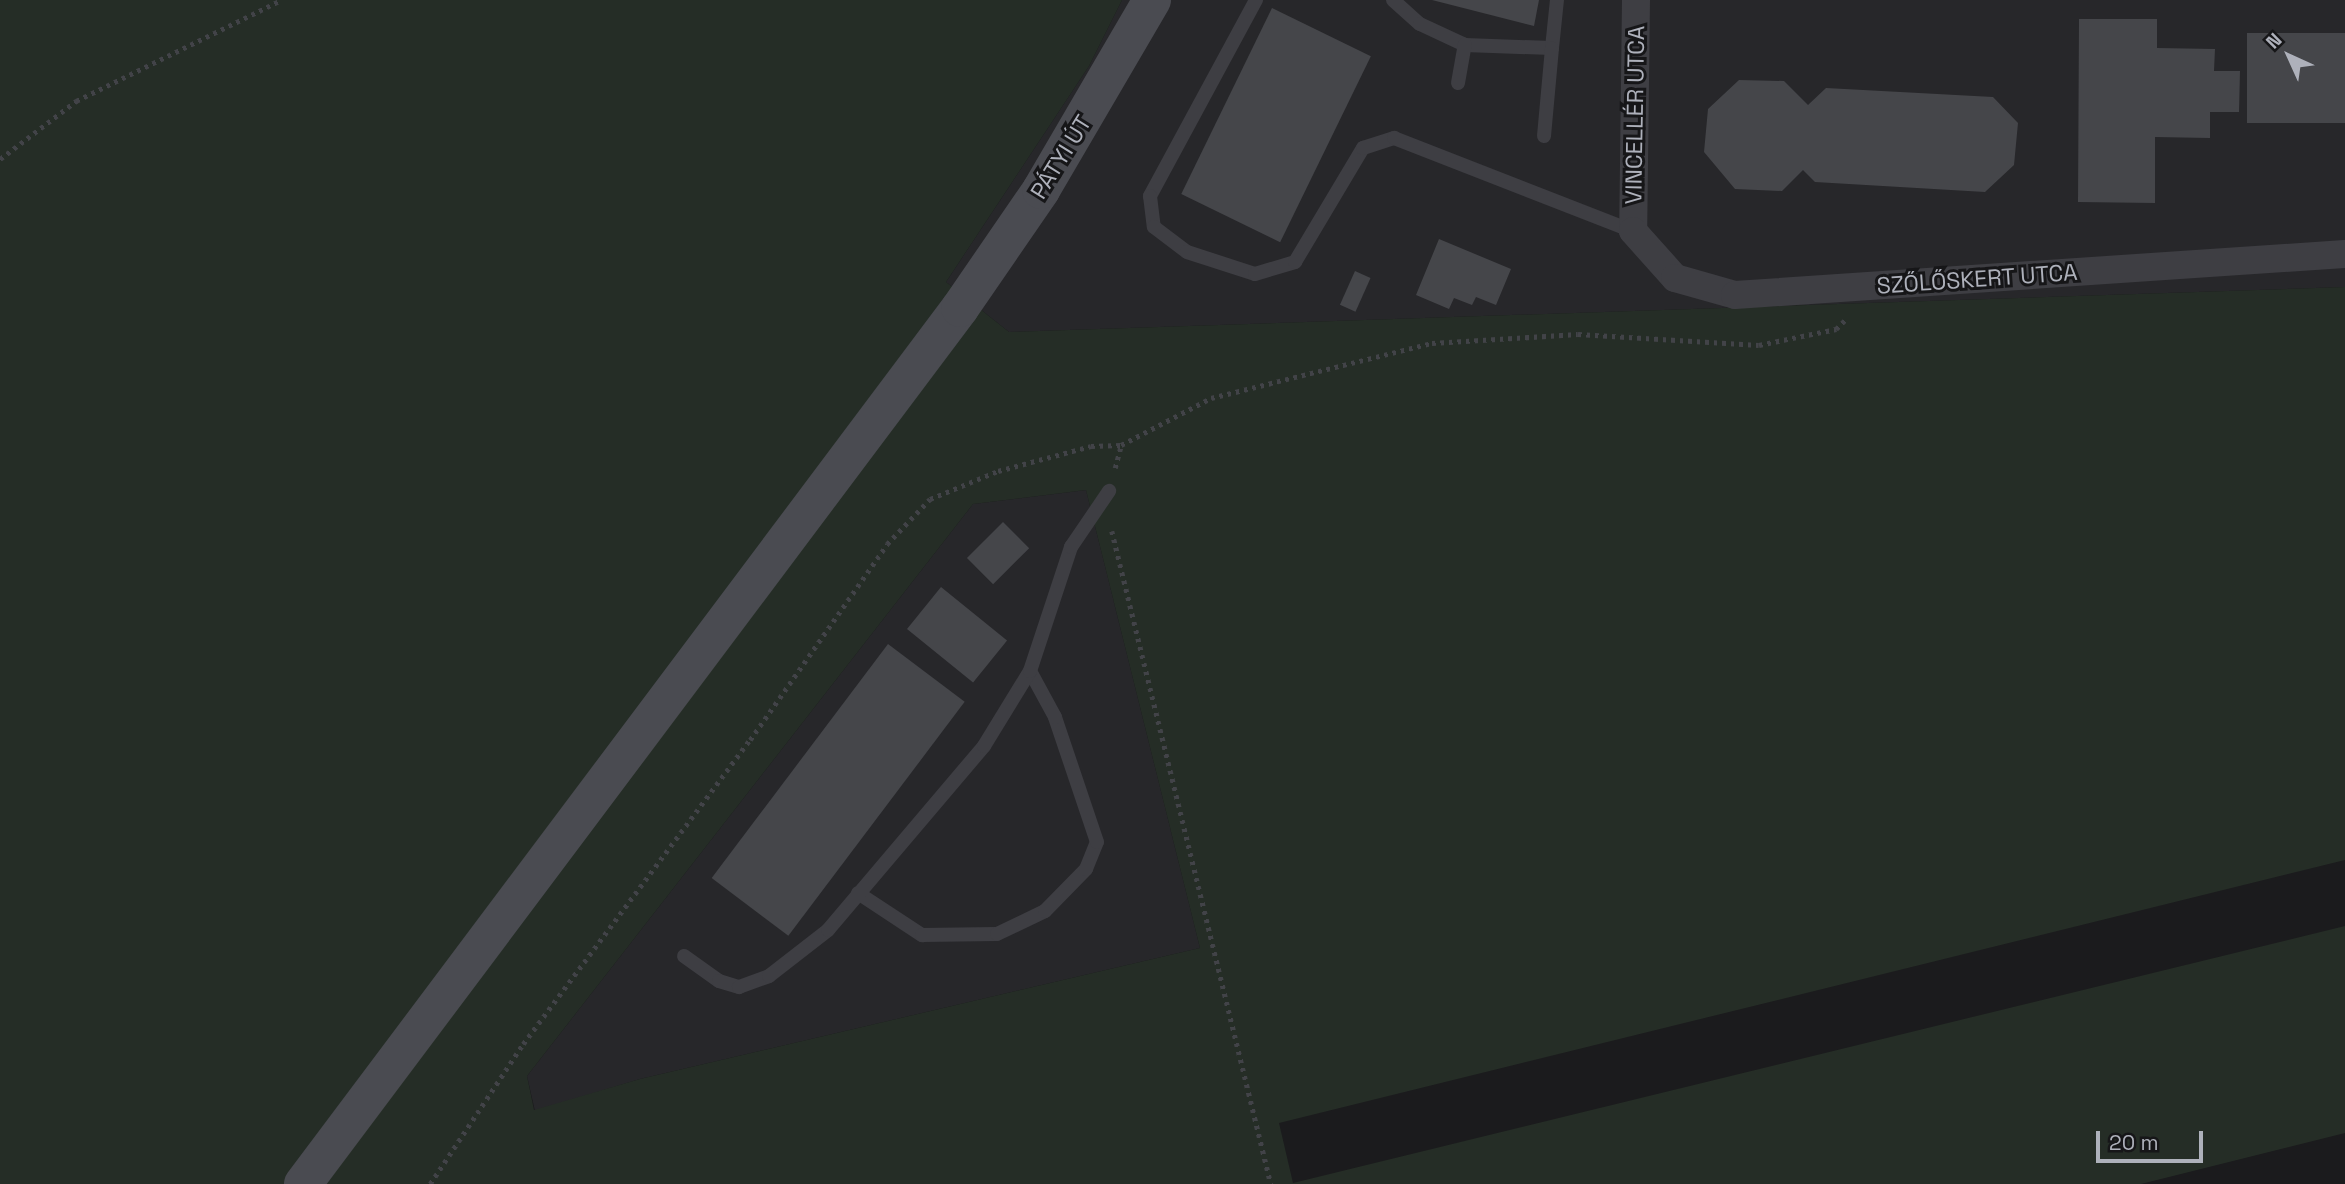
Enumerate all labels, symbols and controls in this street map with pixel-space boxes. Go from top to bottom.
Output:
north arrow [2254,21,2324,91]
street label: VINCELLÉR UTCA [1620,25,1650,205]
text: N [2260,27,2287,54]
street label: PÁTYI ÚT [1025,110,1097,204]
street label: SZŐLŐSKERT UTCA [1875,258,2079,300]
scale bar [2100,1118,2207,1162]
text: 20 m [2109,1129,2159,1156]

